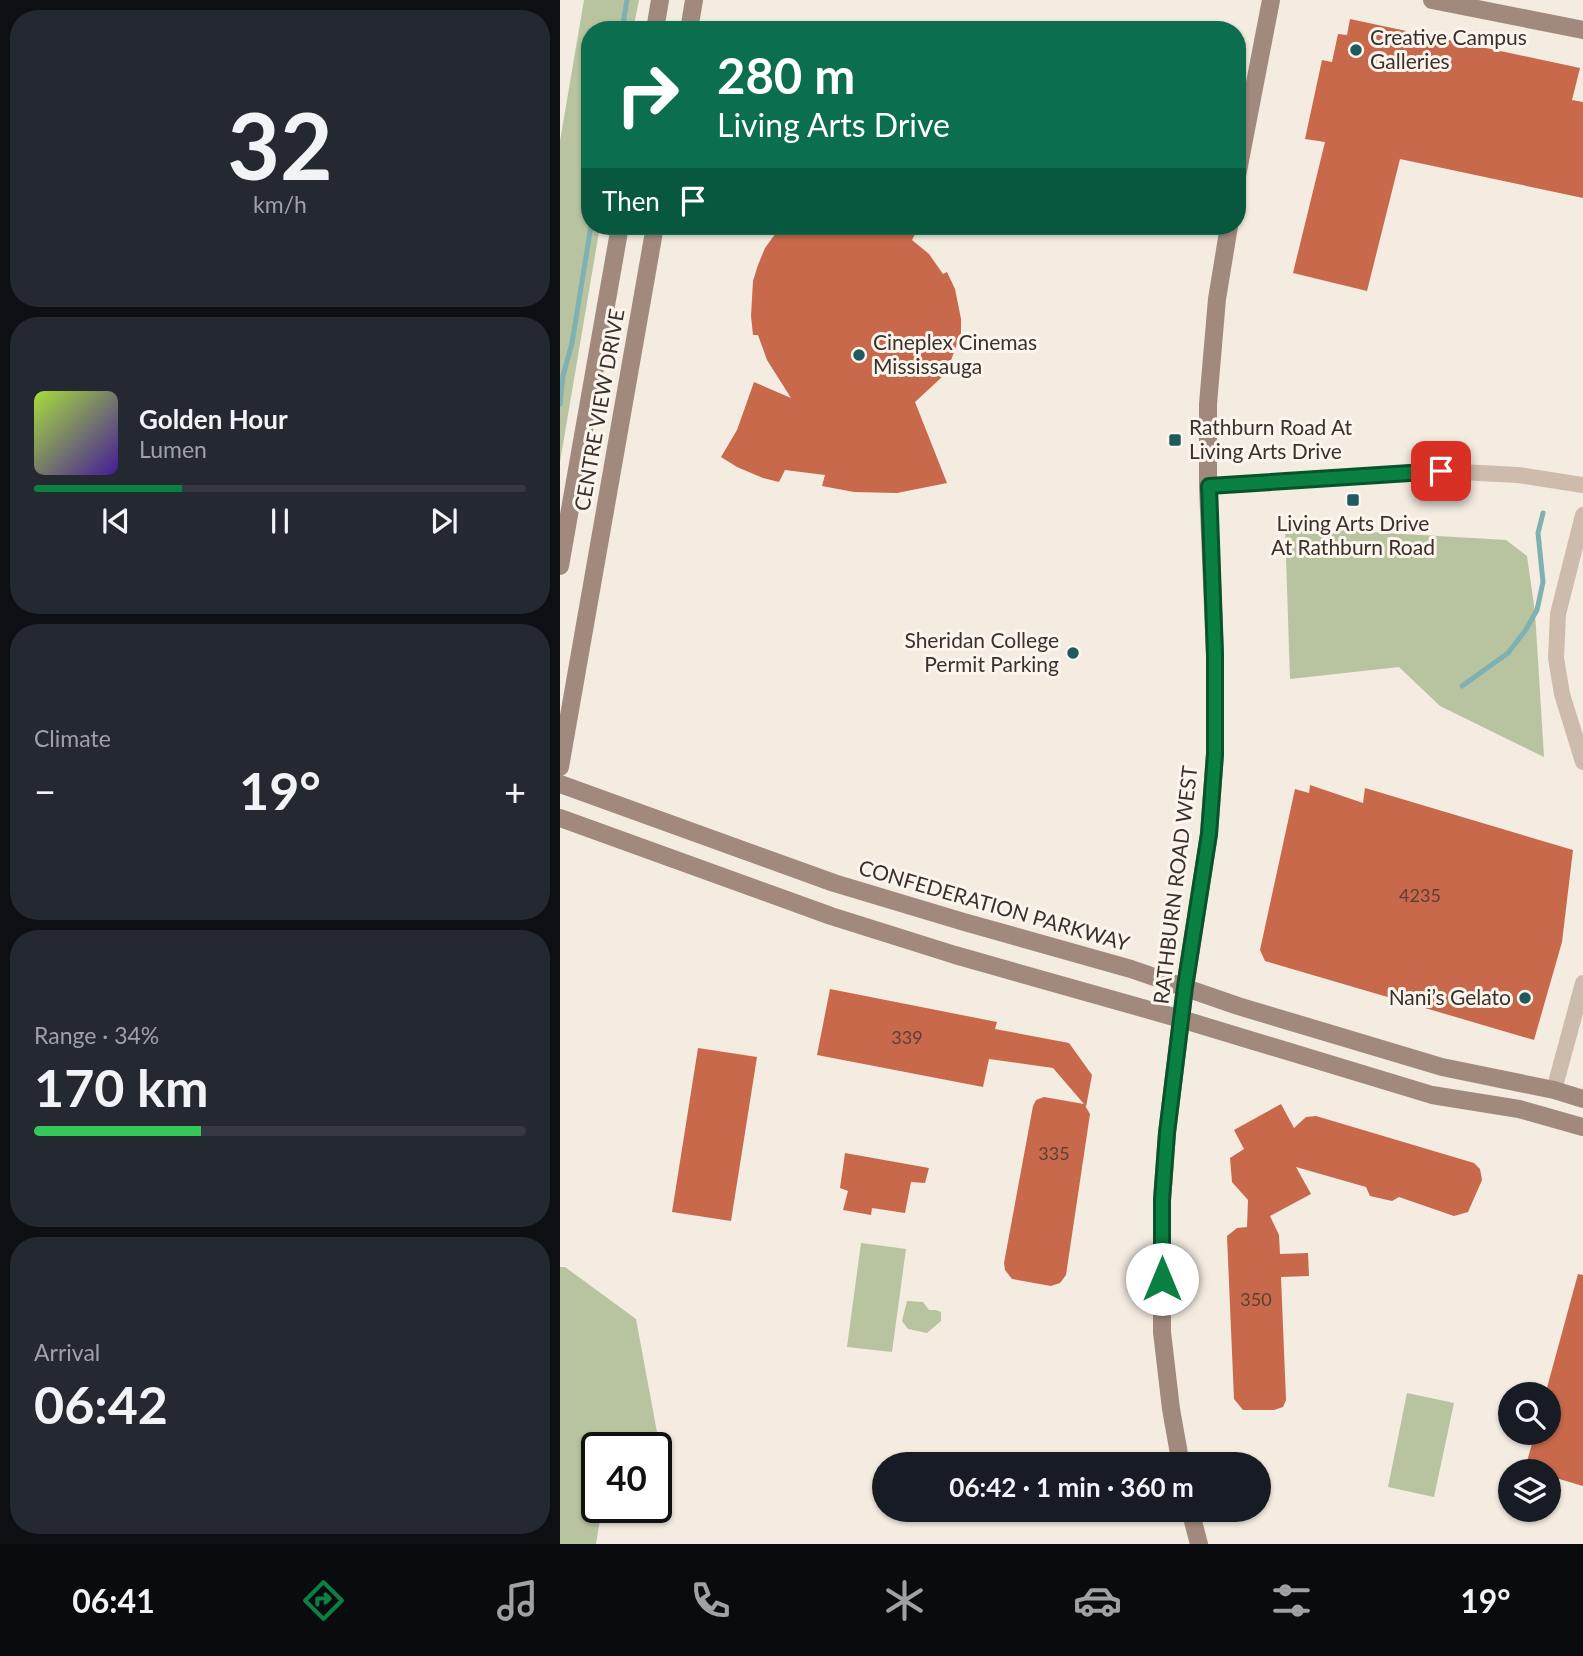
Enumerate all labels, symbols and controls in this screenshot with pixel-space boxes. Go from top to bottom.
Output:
place label: Creative Campus Galleries [1370,24,1527,73]
marker: Creative Campus Galleries [1348,42,1364,58]
text: 280 m [717,46,855,104]
icon: right [602,49,693,140]
text: 32 [227,90,333,199]
text: Living Arts Drive [717,105,950,144]
icon: arrive [674,182,712,220]
text: Then [602,185,660,217]
text: km/h [253,190,307,218]
street label: CENTRE VIEW DRIVE [568,307,629,513]
place label: Cineplex Cinemas Mississauga [873,329,1037,378]
marker: Cineplex Cinemas Mississauga [851,347,867,363]
text: Golden Hour [139,403,288,435]
place label: Rathburn Road At Living Arts Drive [1189,414,1353,463]
marker: Rathburn Road At Living Arts Drive [1167,432,1183,448]
text: Lumen [139,435,207,463]
pin [1411,441,1471,501]
icon: arrive [1422,452,1460,490]
marker: Living Arts Drive At Rathburn Road [1345,492,1361,508]
icon: previous [97,502,135,540]
icon: pause [261,502,299,540]
icon: next [425,502,463,540]
place label: Living Arts Drive At Rathburn Road [1271,510,1435,559]
place label: Sheridan College Permit Parking [904,627,1059,676]
marker: Sheridan College Permit Parking [1065,645,1081,661]
text: Climate [34,724,111,752]
text: 19° [239,759,321,821]
street label: RATHBURN ROAD WEST [1147,763,1202,1006]
text: − [34,768,56,814]
text: + [504,768,526,814]
street label: CONFEDERATION PARKWAY [856,854,1134,955]
house number: 4235 [1399,884,1441,906]
place label: Nani’s Gelato [1389,984,1511,1009]
marker: Nani’s Gelato [1517,990,1533,1006]
text: Range · 34% [34,1021,159,1049]
house number: 339 [891,1026,923,1048]
text: 170 km [34,1056,208,1118]
house number: 335 [1038,1142,1070,1164]
position arrow [1125,1242,1199,1316]
house number: 350 [1240,1288,1272,1310]
text: Arrival [34,1338,100,1366]
text: 06:42 [34,1373,168,1435]
map controls [1498,1382,1561,1522]
button: search [1498,1382,1561,1445]
speed limit sign: 40 [581,1432,672,1523]
button: layers [1498,1459,1561,1522]
text: 06:42 · 1 min · 360 m [949,1471,1194,1503]
icon: directions [299,1576,348,1625]
icon: music [493,1576,542,1625]
icon: phone [686,1576,735,1625]
icon: climate [880,1576,929,1625]
icon: car [1073,1576,1122,1625]
icon: filters [1267,1576,1316,1625]
text: 06:41 [72,1581,155,1620]
text: 19° [1460,1581,1511,1620]

